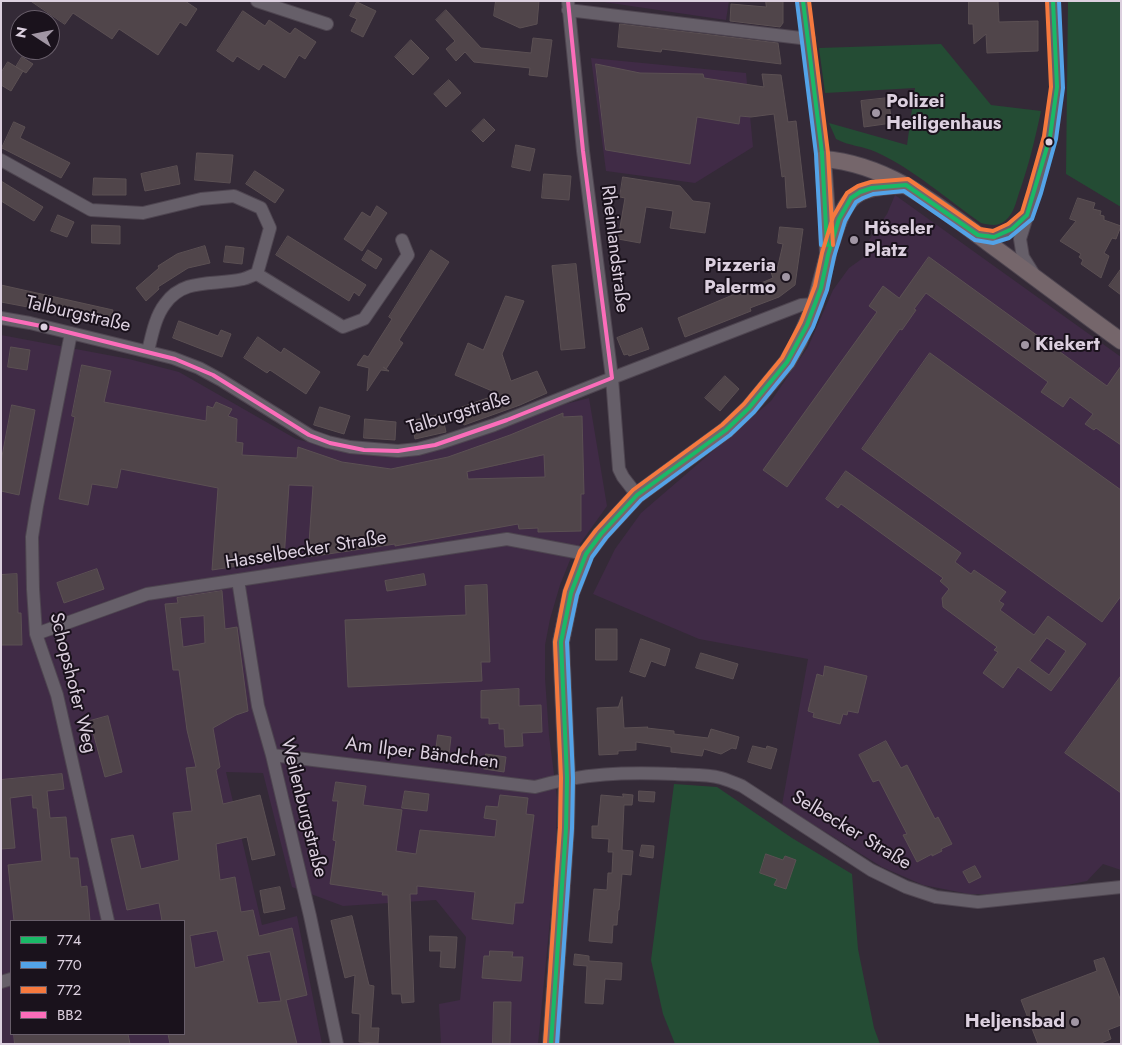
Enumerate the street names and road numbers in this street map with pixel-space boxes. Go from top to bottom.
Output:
street label: Rheinlandstraße [595,184,633,314]
street label: Talburgstraße [23,292,133,338]
street label: Talburgstraße [405,387,513,441]
street label: Hasselbecker Straße [224,527,388,575]
street label: Schopshofer Weg [44,610,100,756]
street label: Am Ilper Bändchen [344,733,500,775]
street label: Weilenburgstraße [275,736,331,880]
street label: Selbecker Straße [787,786,915,876]

